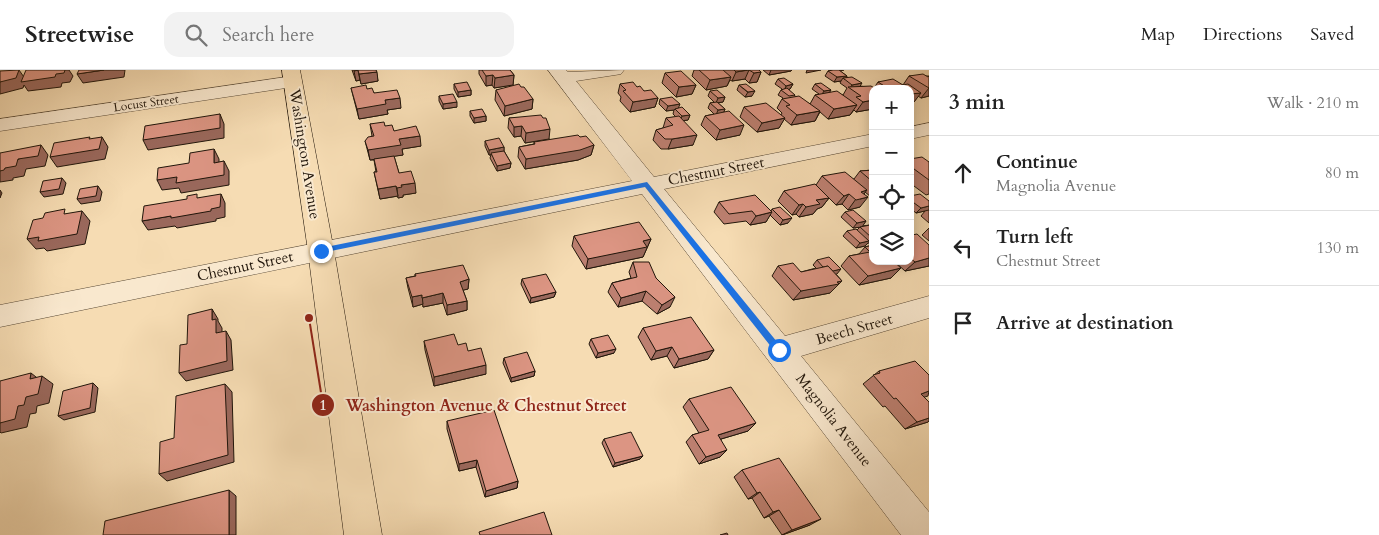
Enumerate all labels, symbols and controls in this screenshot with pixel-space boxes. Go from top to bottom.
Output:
search box [164,12,514,57]
text: Streetwise [25,18,134,51]
icon: search [182,21,210,49]
text: Search here [222,22,314,48]
text: Map [1141,22,1175,47]
text: Directions [1203,22,1282,47]
text: Saved [1310,22,1354,47]
map controls [869,85,914,265]
button: + [869,85,914,130]
street label: Washington Avenue [285,87,325,221]
text: 3 min [949,88,1005,117]
street label: Locust Street [112,90,180,115]
text: Walk · 210 m [1267,92,1359,114]
button: − [869,130,914,175]
text: Continue [996,149,1078,175]
street label: Chestnut Street [666,152,766,190]
icon: ahead [949,159,977,187]
text: 80 m [1325,162,1359,184]
button: locate [869,175,914,220]
text: Magnolia Avenue [996,175,1116,197]
button: layers [869,220,914,265]
text: Turn left [996,224,1073,250]
icon: left [949,234,977,262]
text: 130 m [1317,237,1359,259]
route end [310,240,333,263]
street label: Chestnut Street [195,246,295,286]
text: Chestnut Street [996,250,1100,272]
street label: Beech Street [813,308,895,350]
icon: arrive [949,309,977,337]
text: Arrive at destination [996,310,1173,336]
route start [768,339,791,362]
street label: Magnolia Avenue [791,369,877,471]
callout: Washington Avenue & Chestnut Street [311,390,637,421]
text: 1 [319,395,327,415]
text: Washington Avenue & Chestnut Street [345,395,627,417]

